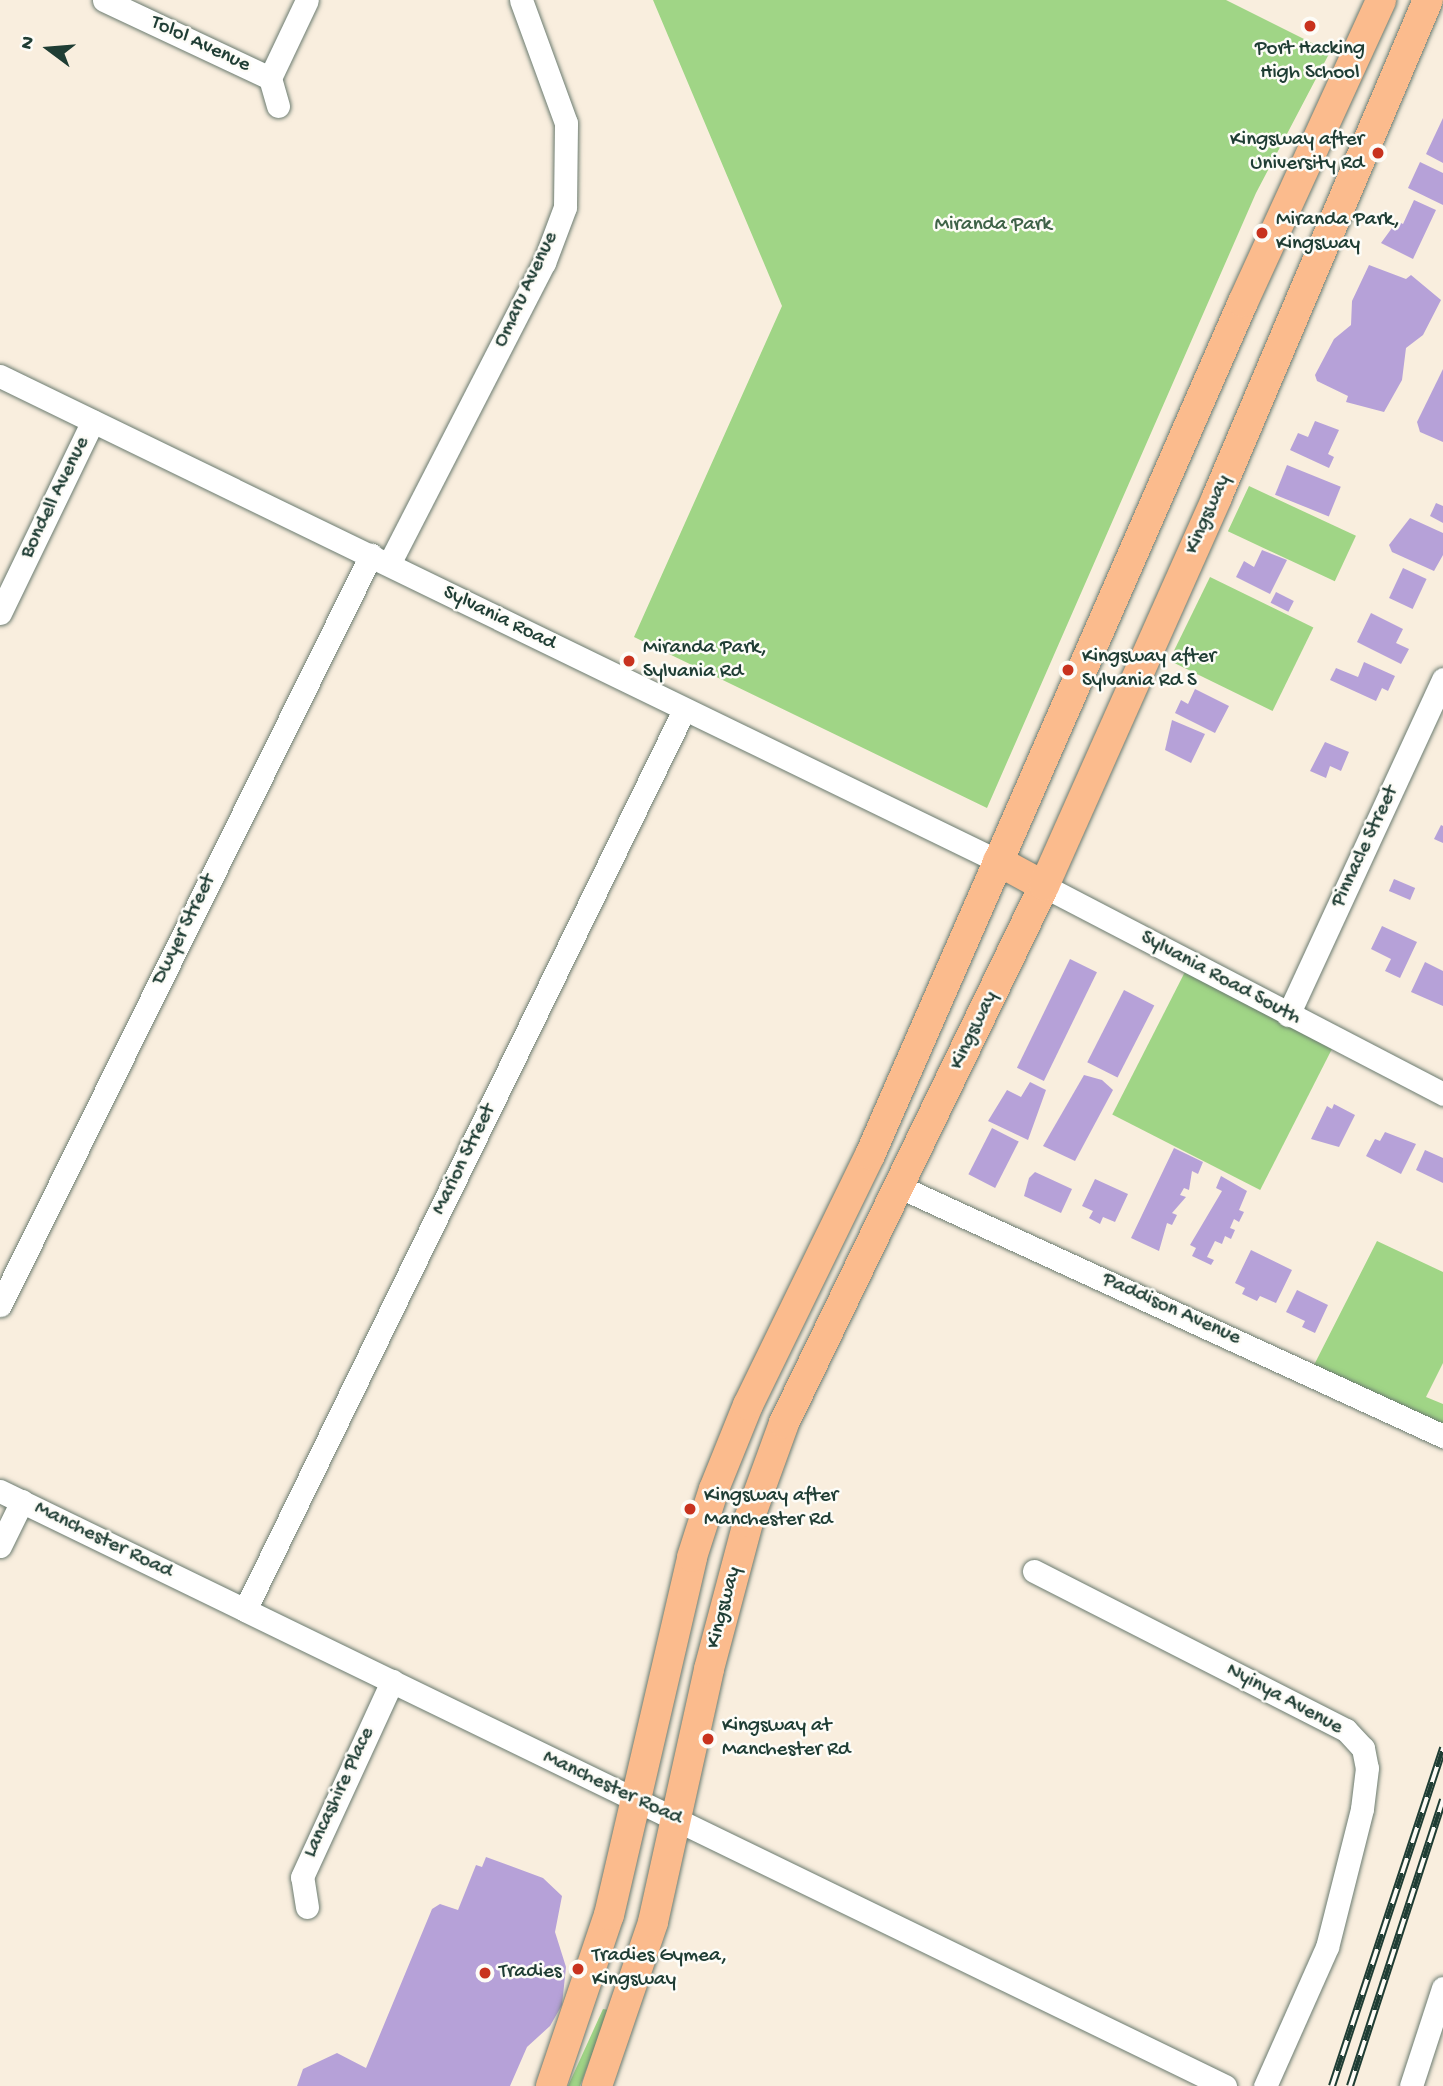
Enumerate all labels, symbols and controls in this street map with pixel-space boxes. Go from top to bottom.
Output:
street label: Tolol Avenue [146,11,254,79]
north arrow [14,14,84,84]
marker: Port Hacking High School [1302,18,1318,34]
text: N [16,34,41,52]
place label: Port Hacking High School [1255,37,1365,87]
place label: Kingsway after University Rd [1230,128,1364,178]
marker: Kingsway after University Rd [1370,145,1386,161]
place label: Miranda Park, Kingsway [1276,208,1400,258]
park label: Miranda Park [934,213,1052,239]
marker: Miranda Park, Kingsway [1254,225,1270,241]
street label: Omaru Avenue [489,228,565,352]
street label: Bondell Avenue [16,433,96,563]
street label: Kingsway [1180,471,1238,559]
street label: Sylvania Road [438,581,560,657]
place label: Miranda Park, Sylvania Rd [643,636,767,686]
place label: Kingsway after Sylvania Rd S [1082,645,1216,695]
marker: Miranda Park, Sylvania Rd [621,653,637,669]
marker: Kingsway after Sylvania Rd S [1060,662,1076,678]
street label: Pinnacle Street [1327,782,1405,912]
street label: Dwyer Street [147,871,223,989]
street label: Sylvania Road South [1136,926,1304,1032]
street label: Kingsway [945,988,1005,1074]
street label: Marion Street [427,1101,503,1219]
street label: Paddison Avenue [1098,1268,1244,1352]
place label: Kingsway after Manchester Rd [704,1484,838,1534]
street label: Manchester Road [30,1497,176,1585]
marker: Kingsway after Manchester Rd [682,1501,698,1517]
street label: Kingsway [702,1564,748,1652]
street label: Nyinya Avenue [1221,1659,1347,1741]
place label: Kingsway at Manchester Rd [722,1714,850,1764]
street label: Lancashire Place [299,1724,381,1862]
marker: Kingsway at Manchester Rd [700,1731,716,1747]
street label: Manchester Road [538,1746,686,1832]
place label: Tradies Gymea, Kingsway [592,1944,727,1994]
place label: Tradies [499,1960,562,1986]
marker: Tradies Gymea, Kingsway [570,1961,586,1977]
marker: Tradies [477,1965,493,1981]

